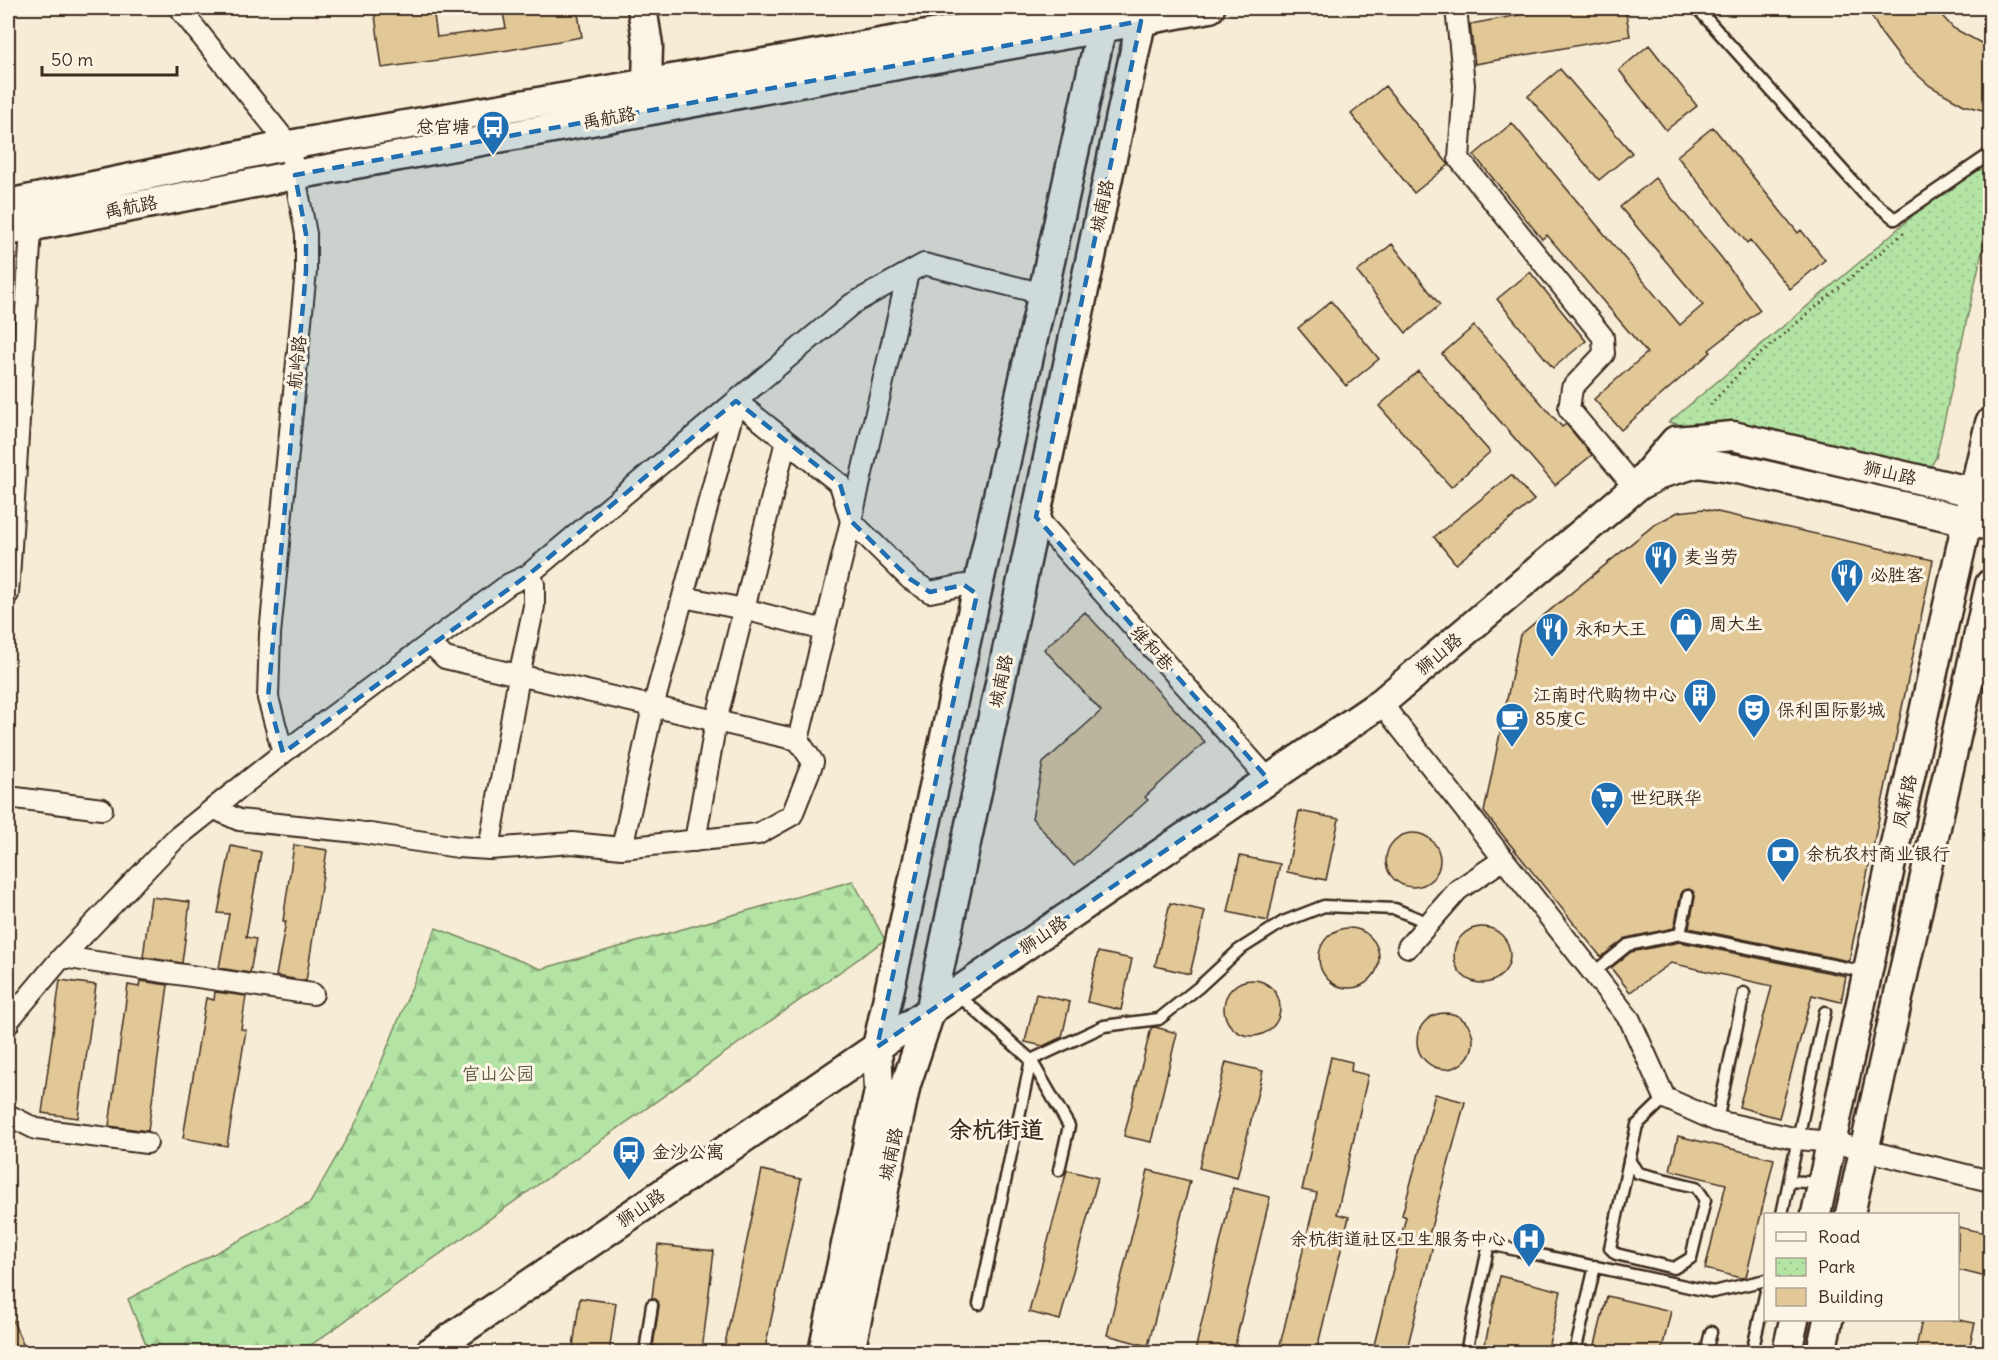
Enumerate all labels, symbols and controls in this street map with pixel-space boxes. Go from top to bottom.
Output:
scale bar [42,39,177,77]
text: 50 m [51,48,93,71]
street label: 禹航路 [580,101,637,134]
bus stop icon: 总官塘 [475,109,511,156]
place label: 总官塘 [416,115,470,138]
street label: 城南路 [1085,177,1118,235]
street label: 禹航路 [102,190,160,223]
street label: 航岭路 [282,334,311,390]
street label: 狮山路 [1861,455,1919,490]
restaurant icon: 麦当劳 [1643,539,1679,586]
place label: 麦当劳 [1684,545,1738,568]
restaurant icon: 必胜客 [1829,557,1865,604]
place label: 必胜客 [1870,563,1924,586]
shop icon: 周大生 [1668,606,1704,653]
restaurant icon: 永和大王 [1534,611,1570,658]
place label: 周大生 [1709,612,1763,635]
place label: 永和大王 [1575,617,1647,640]
street label: 维和巷 [1126,620,1179,675]
street label: 狮山路 [1411,627,1467,680]
street label: 城南路 [984,652,1017,710]
building icon: 江南时代购物中心 [1682,677,1718,724]
place label: 江南时代购物中心 [1533,683,1677,706]
theatre icon: 保利国际影城 [1736,692,1772,739]
place label: 保利国际影城 [1777,698,1885,721]
cafe icon: 85度C [1494,701,1530,748]
place label: 85度C [1535,707,1586,730]
street label: 凤新路 [1888,772,1921,830]
supermarket icon: 世纪联华 [1589,780,1625,827]
place label: 世纪联华 [1630,786,1702,809]
bank icon: 余杭农村商业银行 [1765,836,1801,883]
place label: 余杭农村商业银行 [1806,842,1950,865]
street label: 狮山路 [1014,910,1072,959]
park label: 官山公园 [462,1062,534,1085]
district label: 余杭街道 [948,1114,1044,1144]
street label: 城南路 [874,1125,907,1183]
bus stop icon: 金沙公寓 [611,1134,647,1181]
place label: 金沙公寓 [652,1140,724,1163]
street label: 狮山路 [612,1183,670,1232]
legend [1764,1213,1959,1321]
hospital icon: 余杭街道社区卫生服务中心 [1511,1221,1547,1268]
text: Road [1818,1225,1861,1248]
place label: 余杭街道社区卫生服务中心 [1290,1227,1506,1250]
text: Park [1818,1255,1855,1278]
text: Building [1818,1285,1883,1308]

